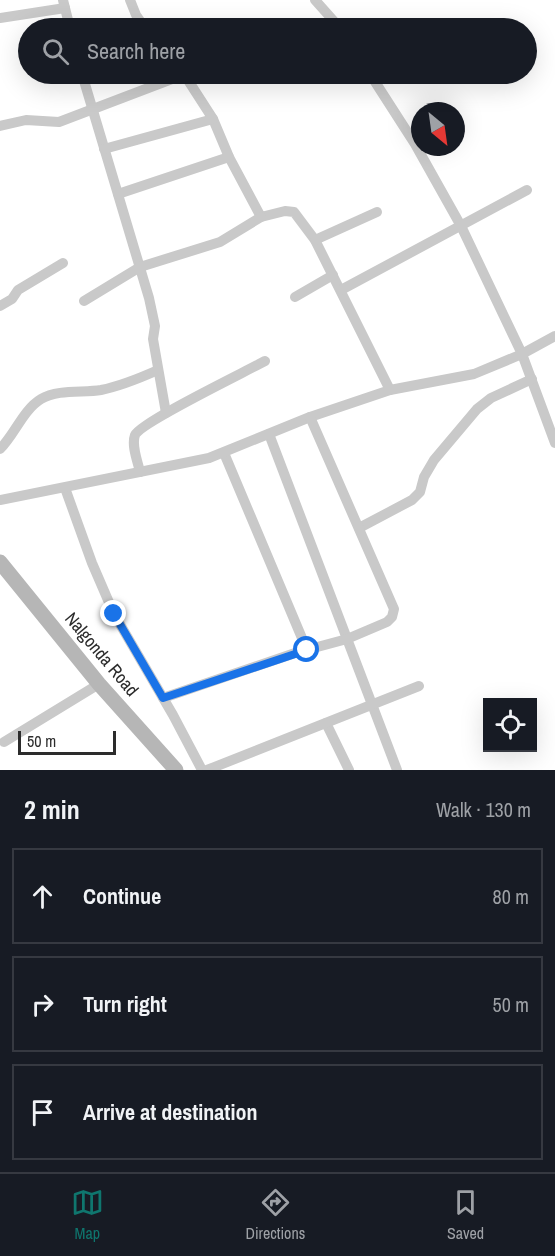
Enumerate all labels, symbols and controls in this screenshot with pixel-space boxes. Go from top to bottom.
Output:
search box [18,18,537,84]
icon: search [39,35,72,68]
text: Search here [87,36,185,66]
north arrow [411,102,465,156]
route end [100,600,126,626]
street label: Nalgonda Road [59,607,145,701]
route start [293,636,319,662]
map controls [483,698,537,752]
button: locate [483,698,537,752]
scale bar [18,728,116,756]
text: 50 m [27,730,56,752]
text: 2 min [24,792,80,827]
text: Walk · 130 m [436,796,531,823]
icon: ahead [26,880,59,913]
text: Continue [83,881,161,911]
text: 80 m [493,883,529,910]
icon: right [26,988,59,1021]
text: Turn right [83,989,167,1019]
text: 50 m [493,991,529,1018]
icon: arrive [26,1096,59,1129]
text: Arrive at destination [83,1097,257,1127]
tab: Map [71,1186,104,1244]
tab: Directions [245,1186,305,1244]
tab: Saved [447,1186,484,1244]

